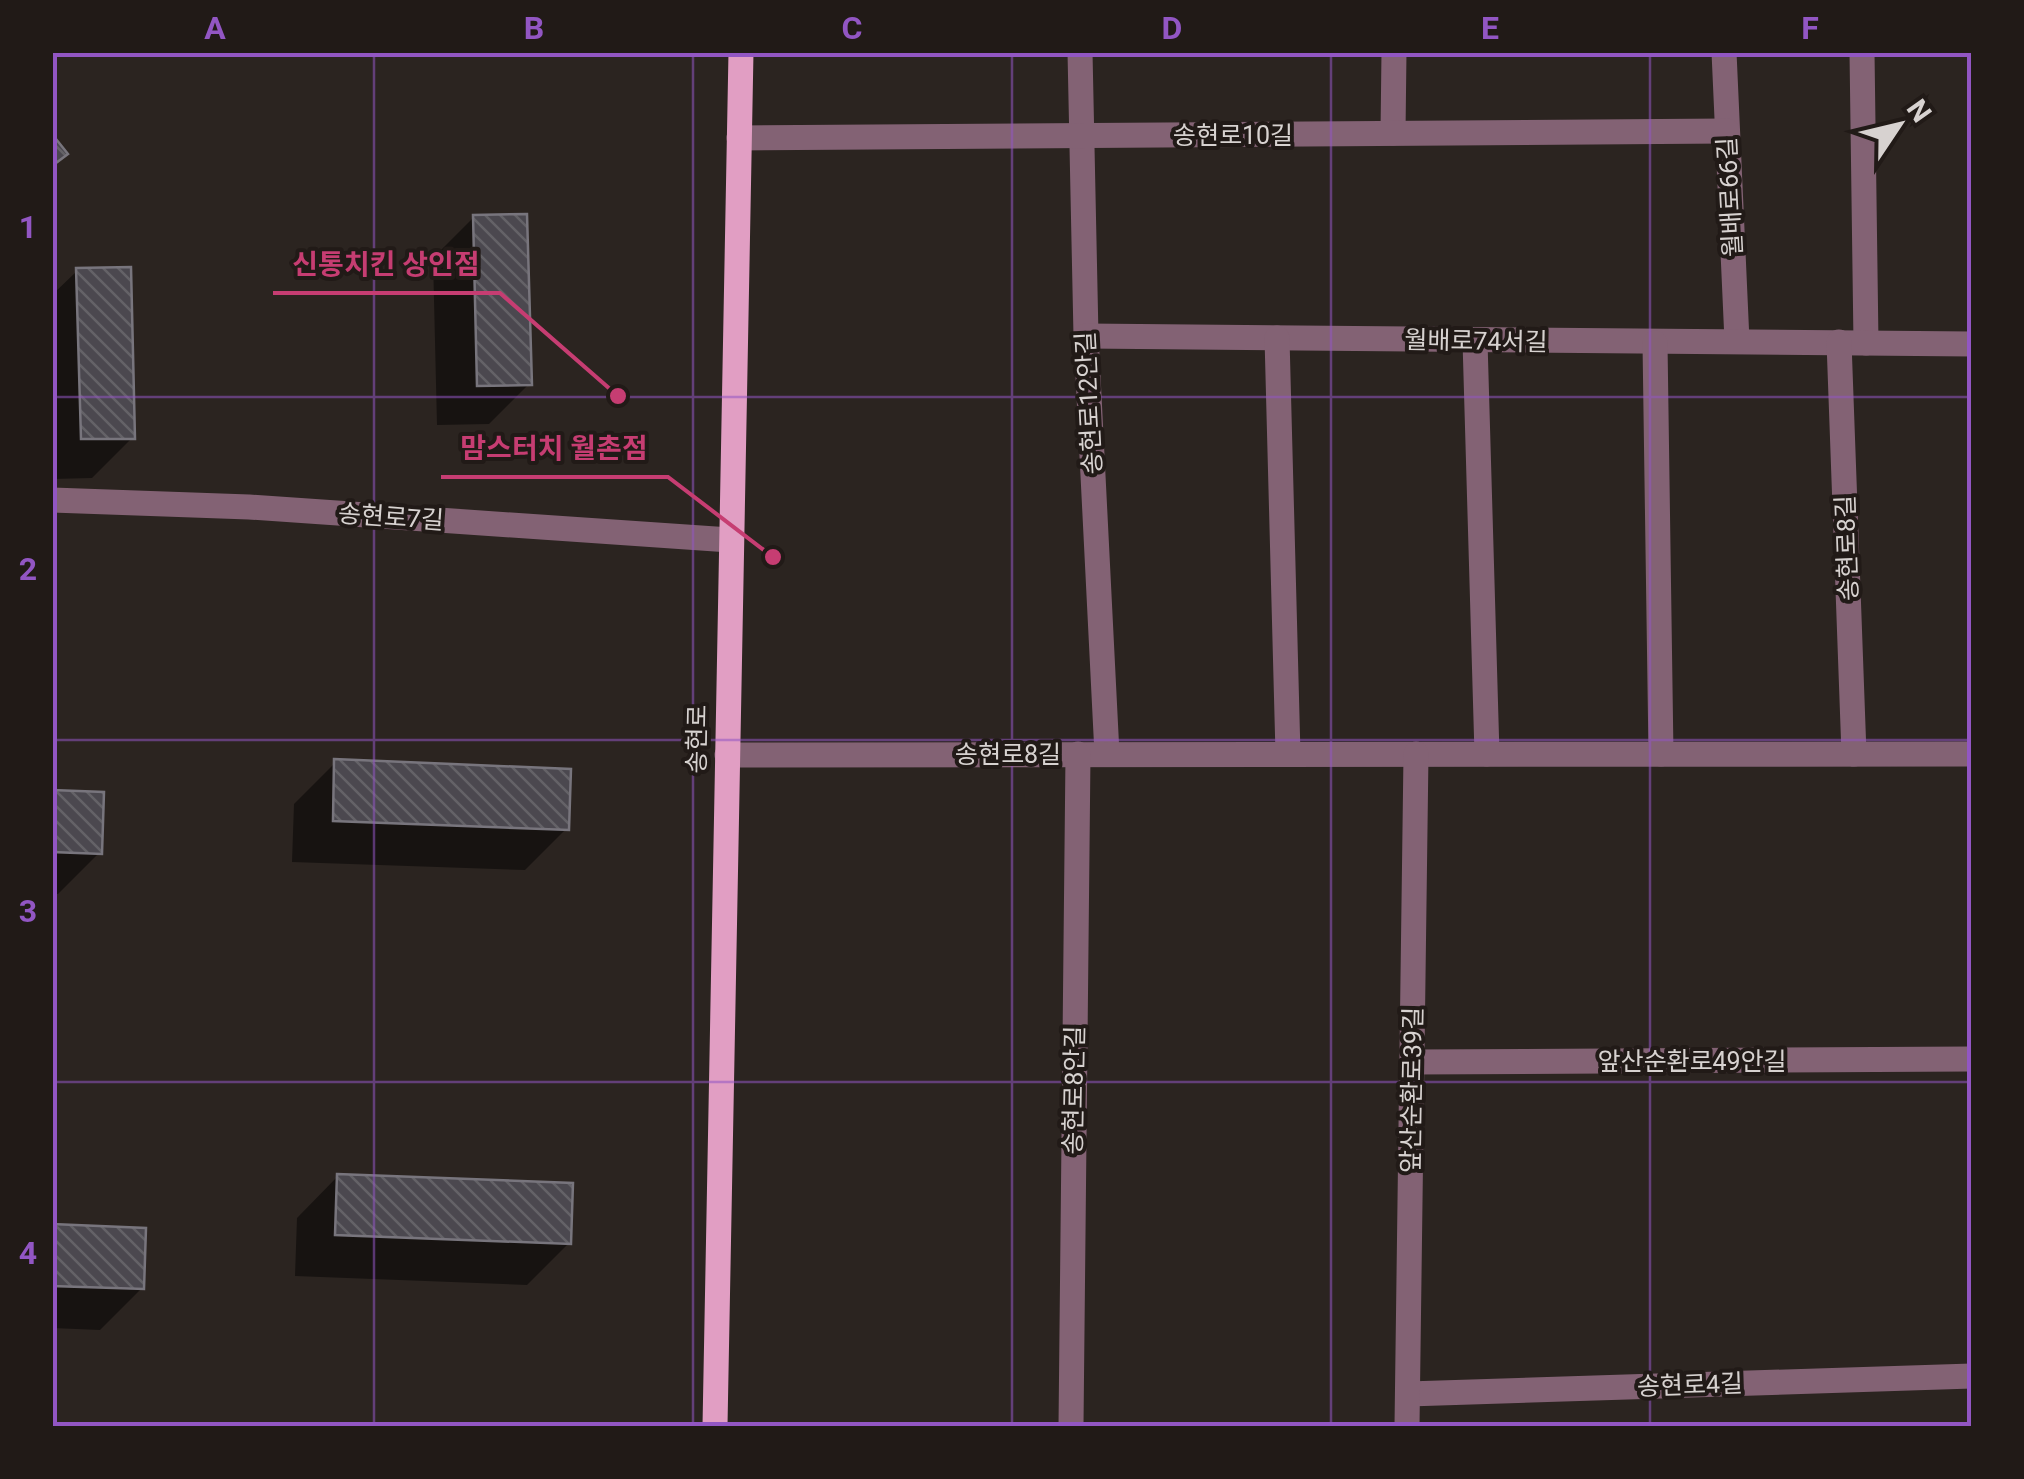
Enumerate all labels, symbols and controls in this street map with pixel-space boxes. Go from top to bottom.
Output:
text: A [204,9,226,47]
text: B [524,9,544,47]
text: C [842,9,862,47]
text: D [1162,9,1182,47]
text: E [1481,9,1499,47]
text: F [1801,9,1819,47]
north arrow [1849,75,1949,175]
text: N [1900,93,1938,129]
street label: 송현로10길 [1173,121,1293,150]
street label: 월배로66길 [1712,136,1748,258]
text: 1 [19,208,37,246]
callout: 신통치킨 상인점 [273,235,500,293]
text: 신통치킨 상인점 [292,248,480,281]
street label: 월배로74서길 [1404,325,1548,357]
street label: 송현로12안길 [1071,331,1107,475]
callout: 맘스터치 월촌점 [441,419,668,477]
text: 맘스터치 월촌점 [460,432,648,465]
street label: 송현로8길 [1831,494,1863,602]
street label: 송현로7길 [337,499,445,535]
text: 2 [19,550,37,588]
street label: 송현로 [682,704,712,774]
street label: 송현로8길 [955,740,1061,769]
text: 3 [19,892,37,930]
street label: 앞산순환로39길 [1396,1007,1428,1173]
street label: 송현로8안길 [1058,1025,1090,1155]
street label: 앞산순환로49안길 [1597,1047,1787,1076]
text: 4 [19,1234,37,1272]
street label: 송현로4길 [1636,1369,1744,1401]

